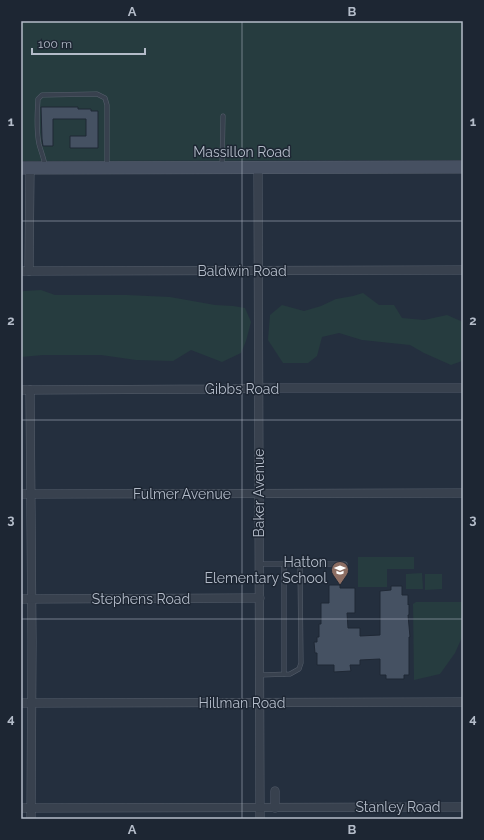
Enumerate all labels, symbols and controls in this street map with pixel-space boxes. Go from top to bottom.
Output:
text: A [128,4,137,19]
text: B [348,4,357,19]
scale bar [32,30,145,56]
text: 100 m [38,37,72,51]
text: 1 [8,114,15,129]
text: 1 [470,114,477,129]
street label: Massillon Road [193,144,291,160]
street label: Baldwin Road [197,263,287,279]
text: 2 [7,313,15,328]
text: 2 [469,313,477,328]
street label: Gibbs Road [205,381,279,397]
street label: Baker Avenue [251,448,267,538]
street label: Fulmer Avenue [133,486,231,502]
text: 3 [7,512,15,527]
text: 3 [469,512,477,527]
place label: Hatton Elementary School [204,554,327,586]
school or university icon: Hatton Elementary School [330,560,350,585]
street label: Stephens Road [92,591,190,607]
street label: Hillman Road [199,695,285,711]
text: 4 [7,711,15,726]
text: 4 [469,711,477,726]
street label: Stanley Road [355,799,441,815]
text: A [128,822,137,837]
text: B [348,822,357,837]

